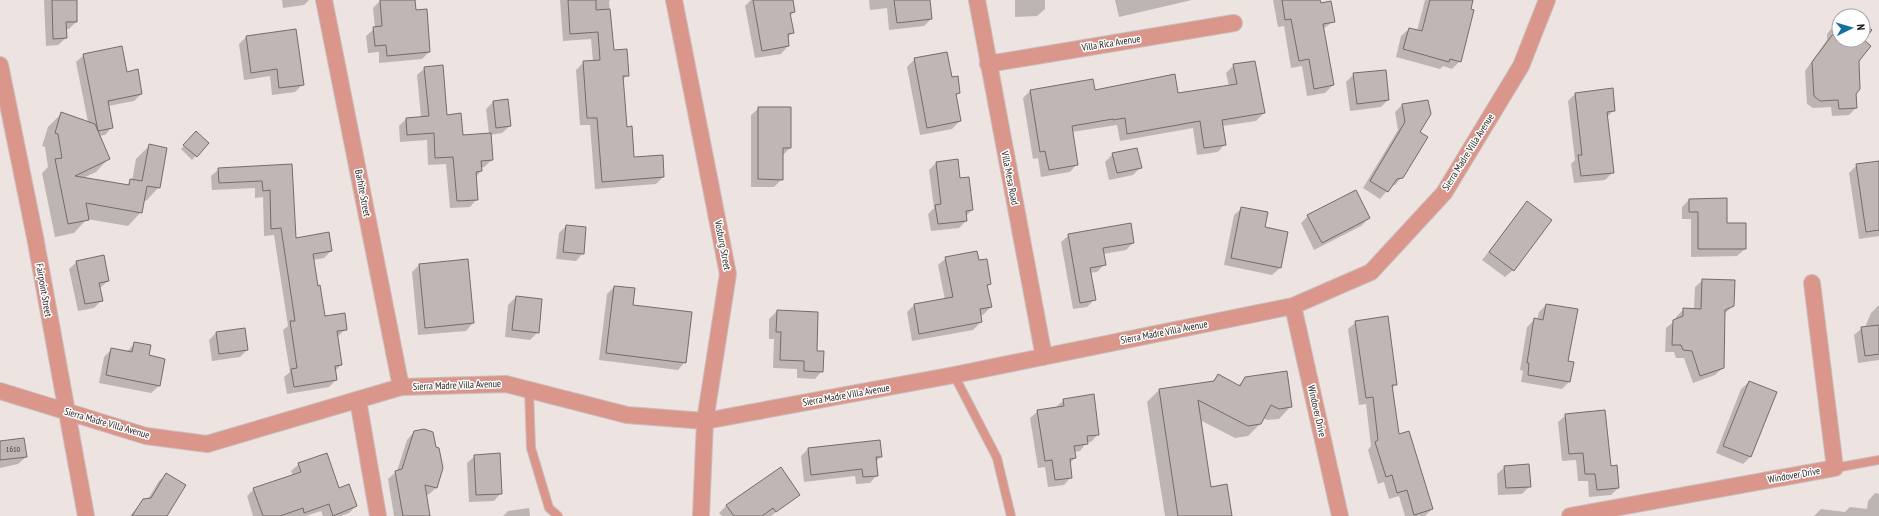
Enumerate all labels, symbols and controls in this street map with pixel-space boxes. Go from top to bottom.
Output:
north arrow [1831,8,1871,48]
text: N [1854,24,1868,31]
street label: Villa Rica Avenue [1080,32,1141,54]
street label: Sierra Madre Villa Avenue [1439,111,1497,193]
street label: Villa Mesa Road [998,149,1022,206]
street label: Barhite Street [352,168,374,218]
street label: Vosburg Street [712,218,734,271]
street label: Fairpoint Street [33,262,55,318]
street label: Sierra Madre Villa Avenue [1119,317,1209,347]
street label: Sierra Madre Villa Avenue [413,377,501,393]
street label: Sierra Madre Villa Avenue [801,381,891,409]
street label: Windover Drive [1305,384,1329,438]
street label: Sierra Madre Villa Avenue [63,405,151,441]
house number: 1610 [6,444,21,454]
street label: Windover Drive [1767,464,1821,486]

